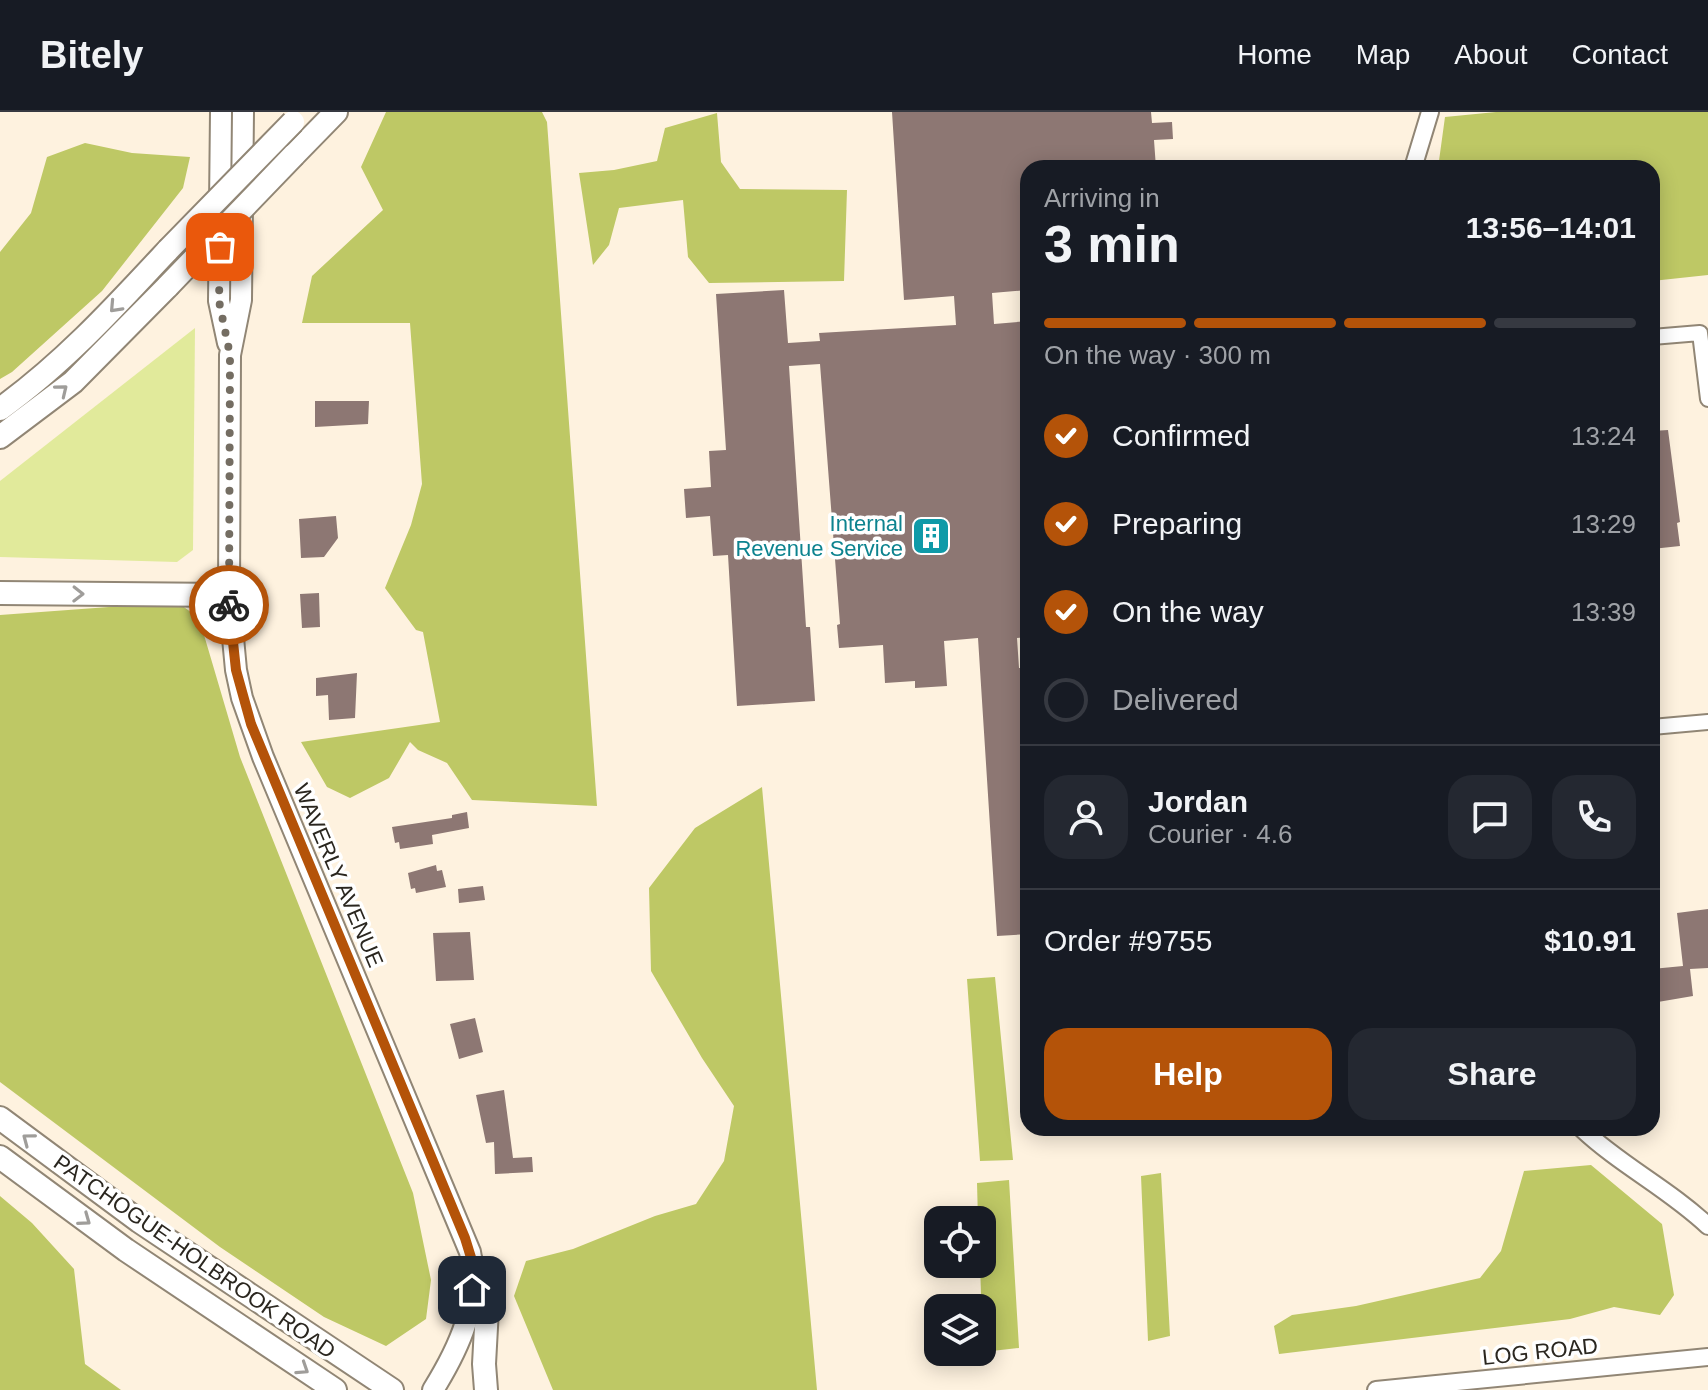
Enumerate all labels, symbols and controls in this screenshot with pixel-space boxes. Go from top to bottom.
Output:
text: Bitely [40,34,143,76]
text: Home [1237,39,1312,70]
text: Map [1356,39,1410,70]
text: About [1454,39,1528,70]
text: Contact [1572,39,1668,70]
text: Arriving in [1044,183,1160,213]
text: 13:56–14:01 [1466,211,1636,244]
pin [186,213,254,281]
text: 3 min [1044,215,1180,273]
icon: bag [198,225,242,269]
one-way arrow [109,298,124,312]
text: On the way · 300 m [1044,340,1271,370]
one-way arrow [53,386,68,400]
icon: check [1044,414,1088,458]
text: Confirmed [1112,419,1250,452]
text: 13:24 [1571,421,1636,451]
icon: check [1044,502,1088,546]
text: Preparing [1112,507,1242,540]
text: 13:29 [1571,509,1636,539]
place label: Internal Revenue Service [735,511,903,561]
building icon: Internal Revenue Service [910,515,952,557]
courier [189,565,269,645]
icon: bike [207,583,251,627]
one-way arrow [72,585,85,602]
icon: check [1044,590,1088,634]
text: On the way [1112,595,1264,628]
text: 13:39 [1571,597,1636,627]
text: Delivered [1112,683,1239,716]
button: person [1044,775,1128,859]
button: chat [1448,775,1532,859]
button: phone [1552,775,1636,859]
street label: WAVERLY AVENUE [289,780,389,971]
text: Jordan [1148,785,1248,818]
text: Courier · 4.6 [1148,819,1293,849]
text: Order #9755 [1044,924,1212,957]
text: $10.91 [1544,924,1636,957]
button: Help [1044,1028,1332,1120]
button: Share [1348,1028,1636,1120]
one-way arrow [22,1134,37,1149]
street label: PATCHOGUE-HOLBROOK ROAD [49,1149,340,1364]
map controls [924,1206,996,1366]
button: locate [924,1206,996,1278]
one-way arrow [76,1210,91,1225]
pin [438,1256,506,1324]
icon: home [450,1268,494,1312]
button: layers [924,1294,996,1366]
street label: LOG ROAD [1481,1333,1599,1370]
one-way arrow [294,1359,308,1374]

